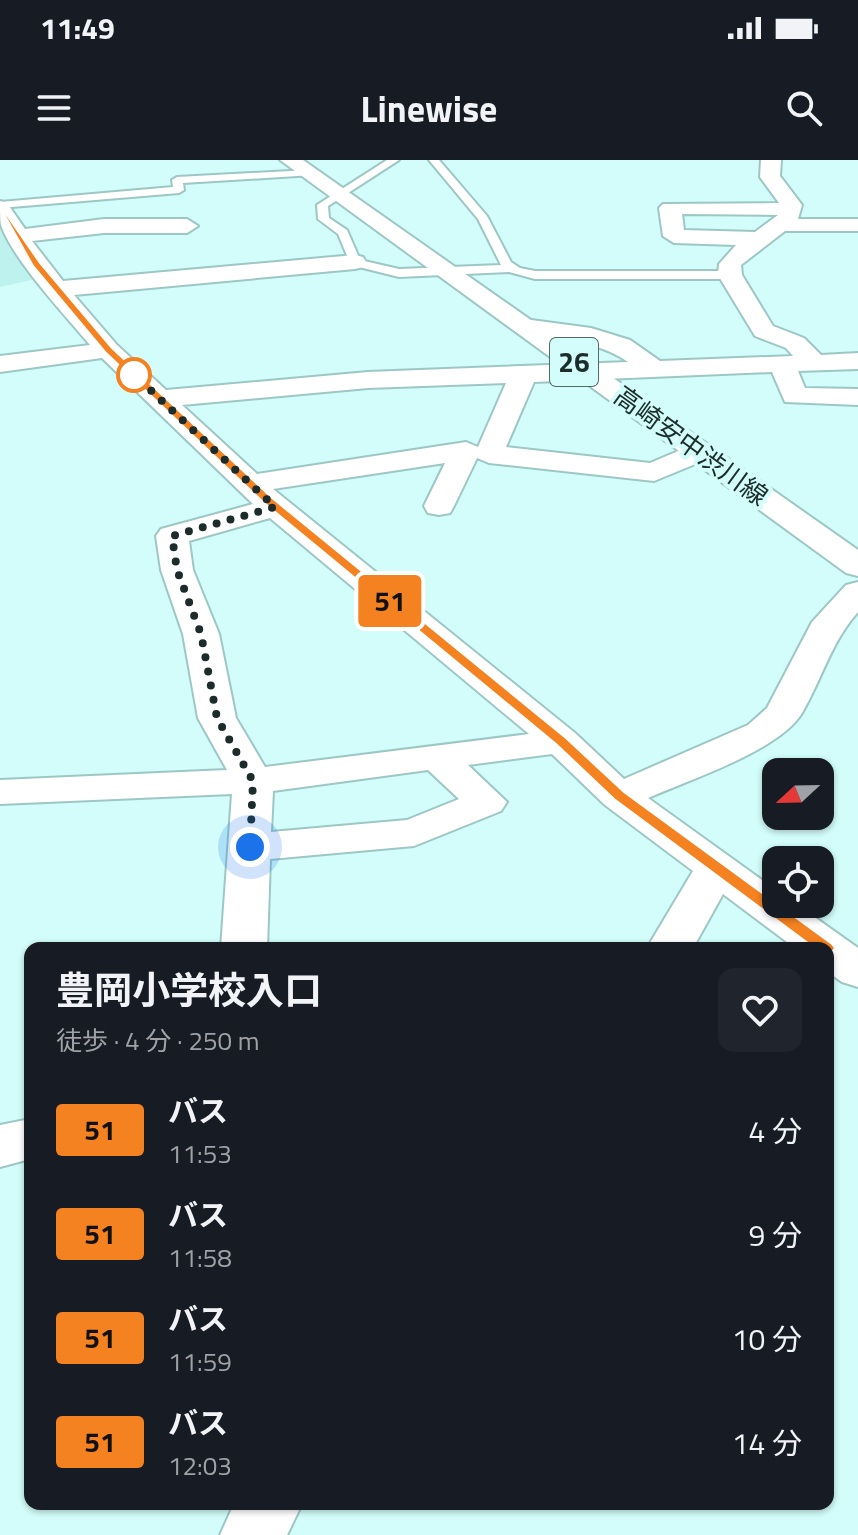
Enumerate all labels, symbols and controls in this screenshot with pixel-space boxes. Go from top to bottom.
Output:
text: 11:49 [40,5,115,51]
text: Linewise [361,81,497,136]
icon: menu [32,86,76,130]
icon: search [782,86,826,130]
road number: 26 [550,338,598,386]
unlabelled marker [117,358,151,392]
street label: 高崎安中渋川線 [606,376,776,515]
line badge: 51 [354,575,426,627]
text: 51 [374,579,406,622]
north arrow [762,758,834,830]
map controls [762,758,834,918]
your location [230,827,270,867]
button: locate [762,846,834,918]
text: 豊岡小学校入口 [56,961,322,1019]
button: heart [718,968,802,1052]
text: 徒歩 · 4 分 · 250 m [56,1021,260,1060]
text: バス [168,1088,228,1134]
text: 51 [84,1108,116,1151]
text: 4 分 [749,1108,802,1154]
text: 11:53 [168,1134,232,1173]
text: バス [168,1192,228,1238]
text: 51 [84,1212,116,1255]
text: 9 分 [749,1212,802,1258]
text: 11:58 [168,1238,232,1277]
text: バス [168,1296,228,1342]
text: 51 [84,1316,116,1359]
text: 10 分 [732,1316,802,1362]
text: 11:59 [168,1342,232,1381]
text: バス [168,1400,228,1446]
text: 51 [84,1420,116,1463]
text: 14 分 [732,1420,802,1466]
text: 12:03 [168,1446,232,1485]

